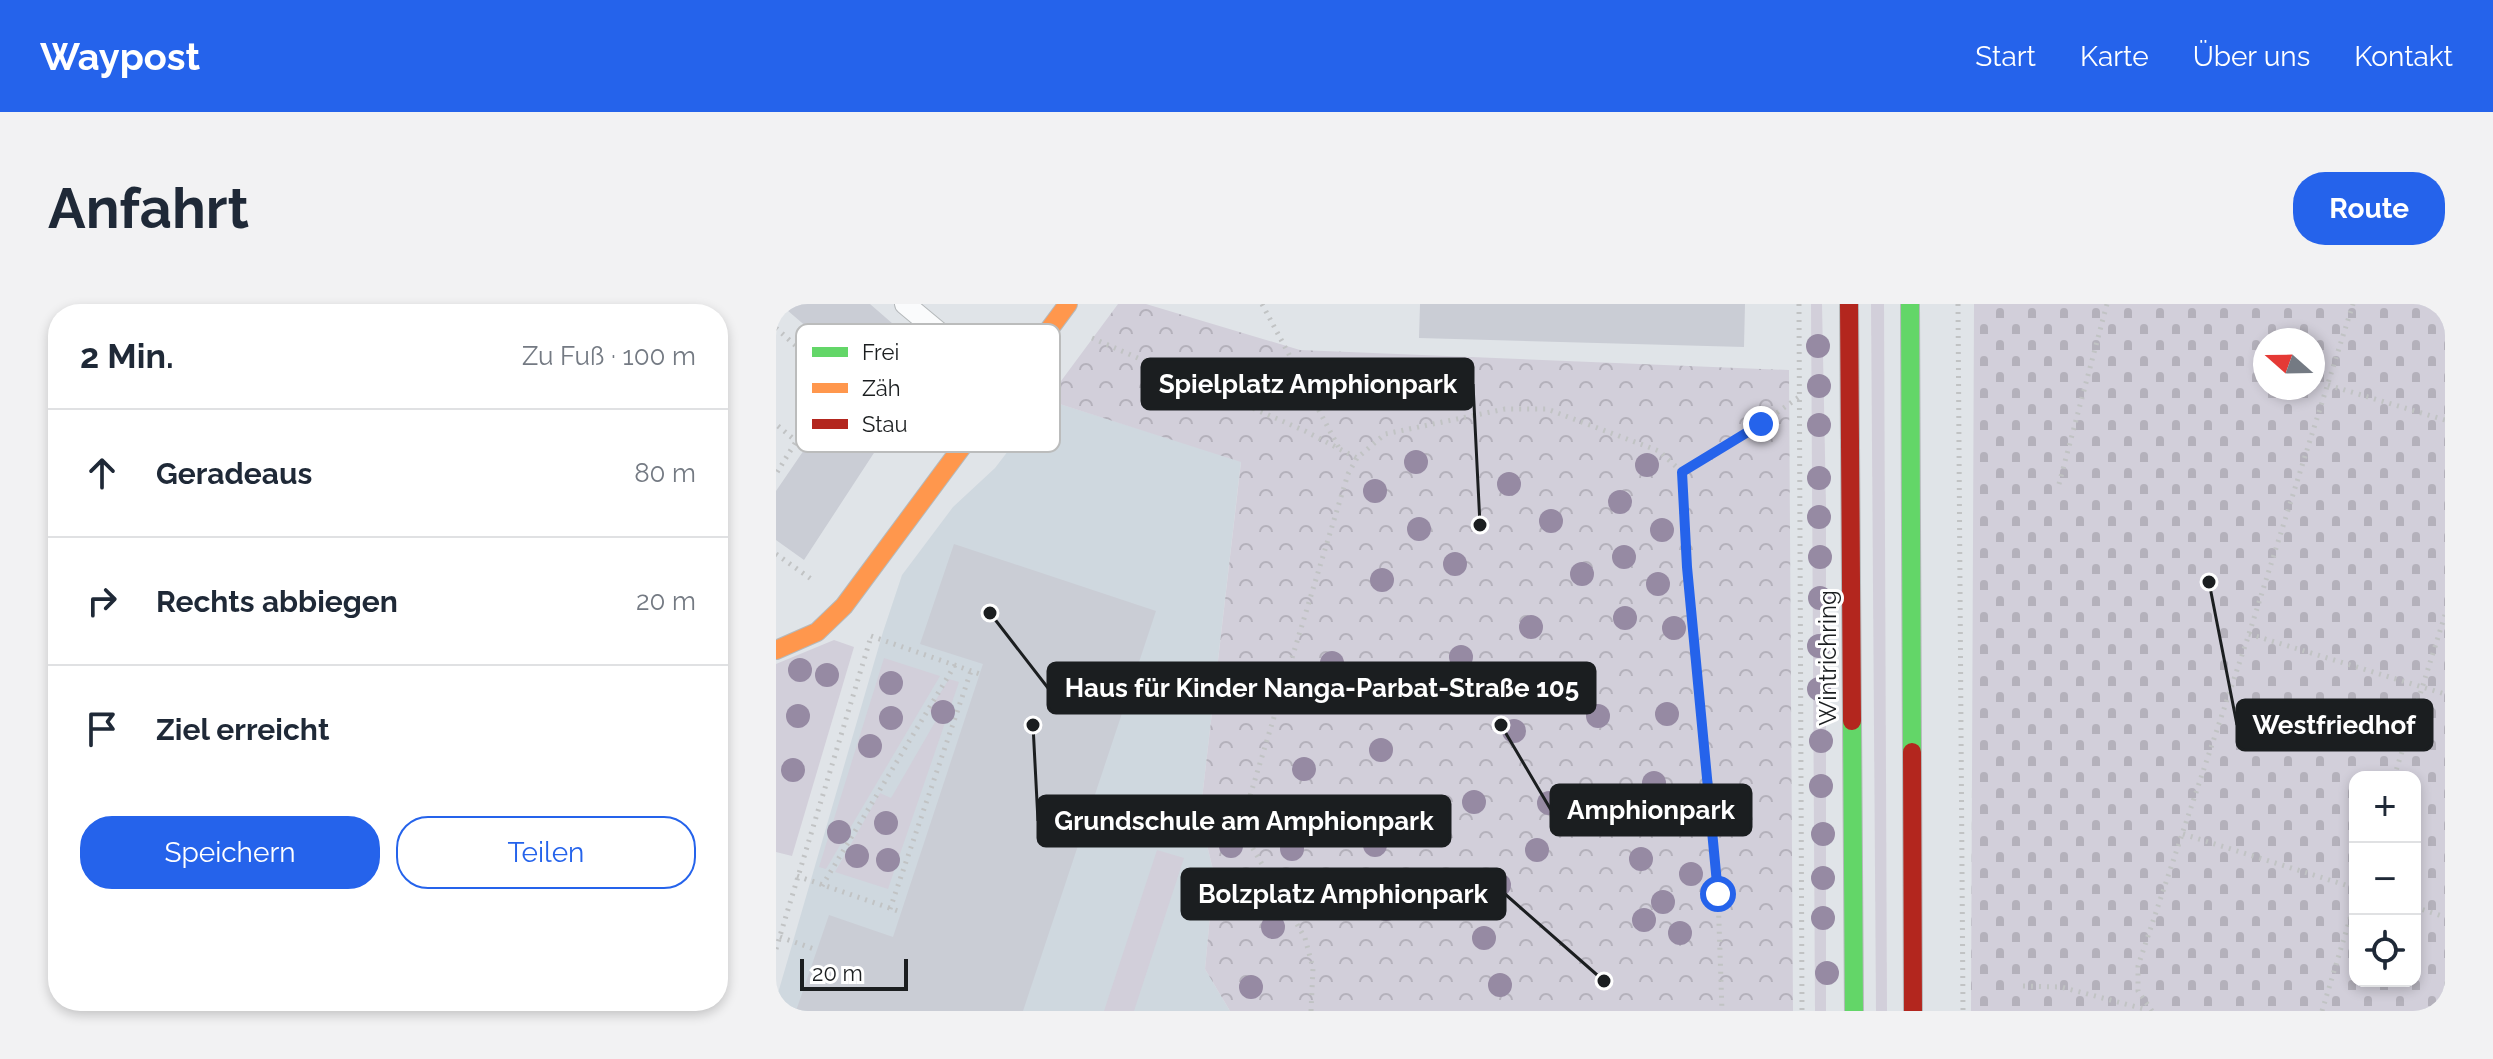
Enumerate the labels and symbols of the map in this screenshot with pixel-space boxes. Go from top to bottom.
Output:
legend [796,324,1060,452]
north arrow [2253,328,2325,400]
text: Frei [862,339,899,365]
callout: Spielplatz Amphionpark [1142,359,1473,409]
text: Spielplatz Amphionpark [1159,369,1458,399]
text: Zäh [862,375,901,401]
route end [1743,406,1779,442]
text: Stau [862,411,908,437]
street label: Wintrichring [1813,590,1842,726]
callout: Haus für Kinder Nanga-Parbat-Straße 105 [1048,663,1595,713]
text: Haus für Kinder Nanga-Parbat-Straße 105 [1065,673,1579,703]
callout: Westfriedhof [2237,700,2432,750]
text: Westfriedhof [2252,710,2417,740]
callout: Amphionpark [1551,785,1751,835]
text: Amphionpark [1567,795,1735,825]
callout: Grundschule am Amphionpark [1038,796,1450,846]
text: Grundschule am Amphionpark [1054,806,1434,836]
callout: Bolzplatz Amphionpark [1182,869,1505,919]
route start [1700,876,1736,912]
text: Bolzplatz Amphionpark [1198,879,1489,909]
scale bar [800,955,908,991]

